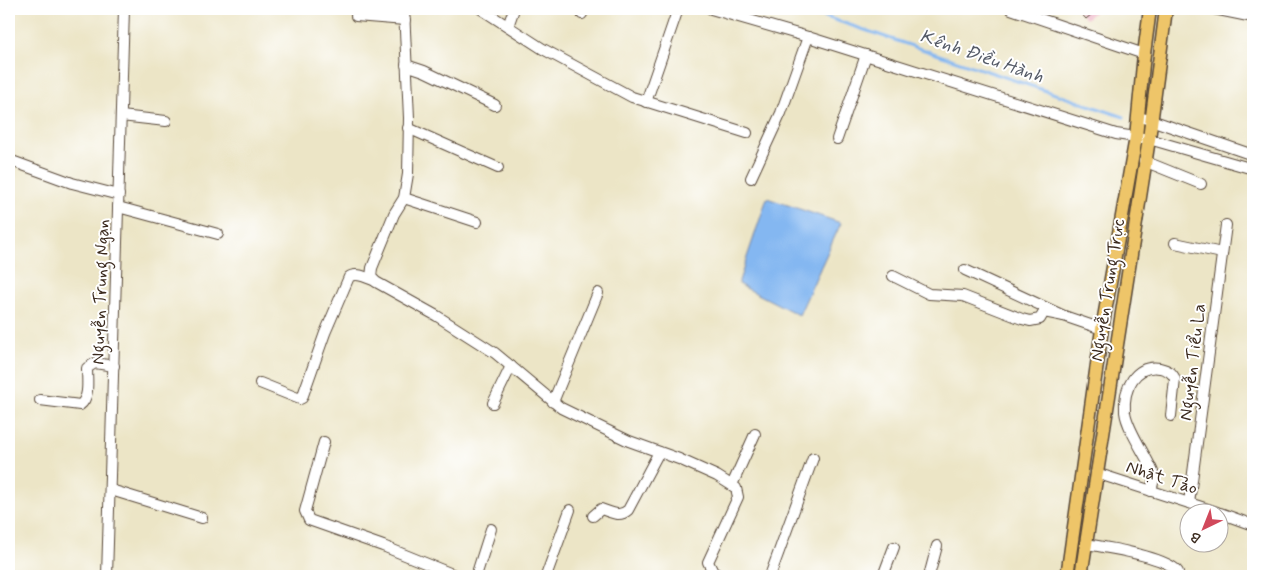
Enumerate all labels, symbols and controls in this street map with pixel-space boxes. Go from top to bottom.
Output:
water label: Kênh Điều Hành [916,24,1047,89]
street label: Nguyễn Trung Trực [1085,217,1133,363]
street label: Nguyễn Trung Ngạn [86,219,118,365]
street label: Nguyễn Tiểu La [1174,302,1214,422]
street label: Nhật Tảo [1123,455,1201,501]
north arrow [1180,502,1230,552]
text: B [1186,527,1205,546]

